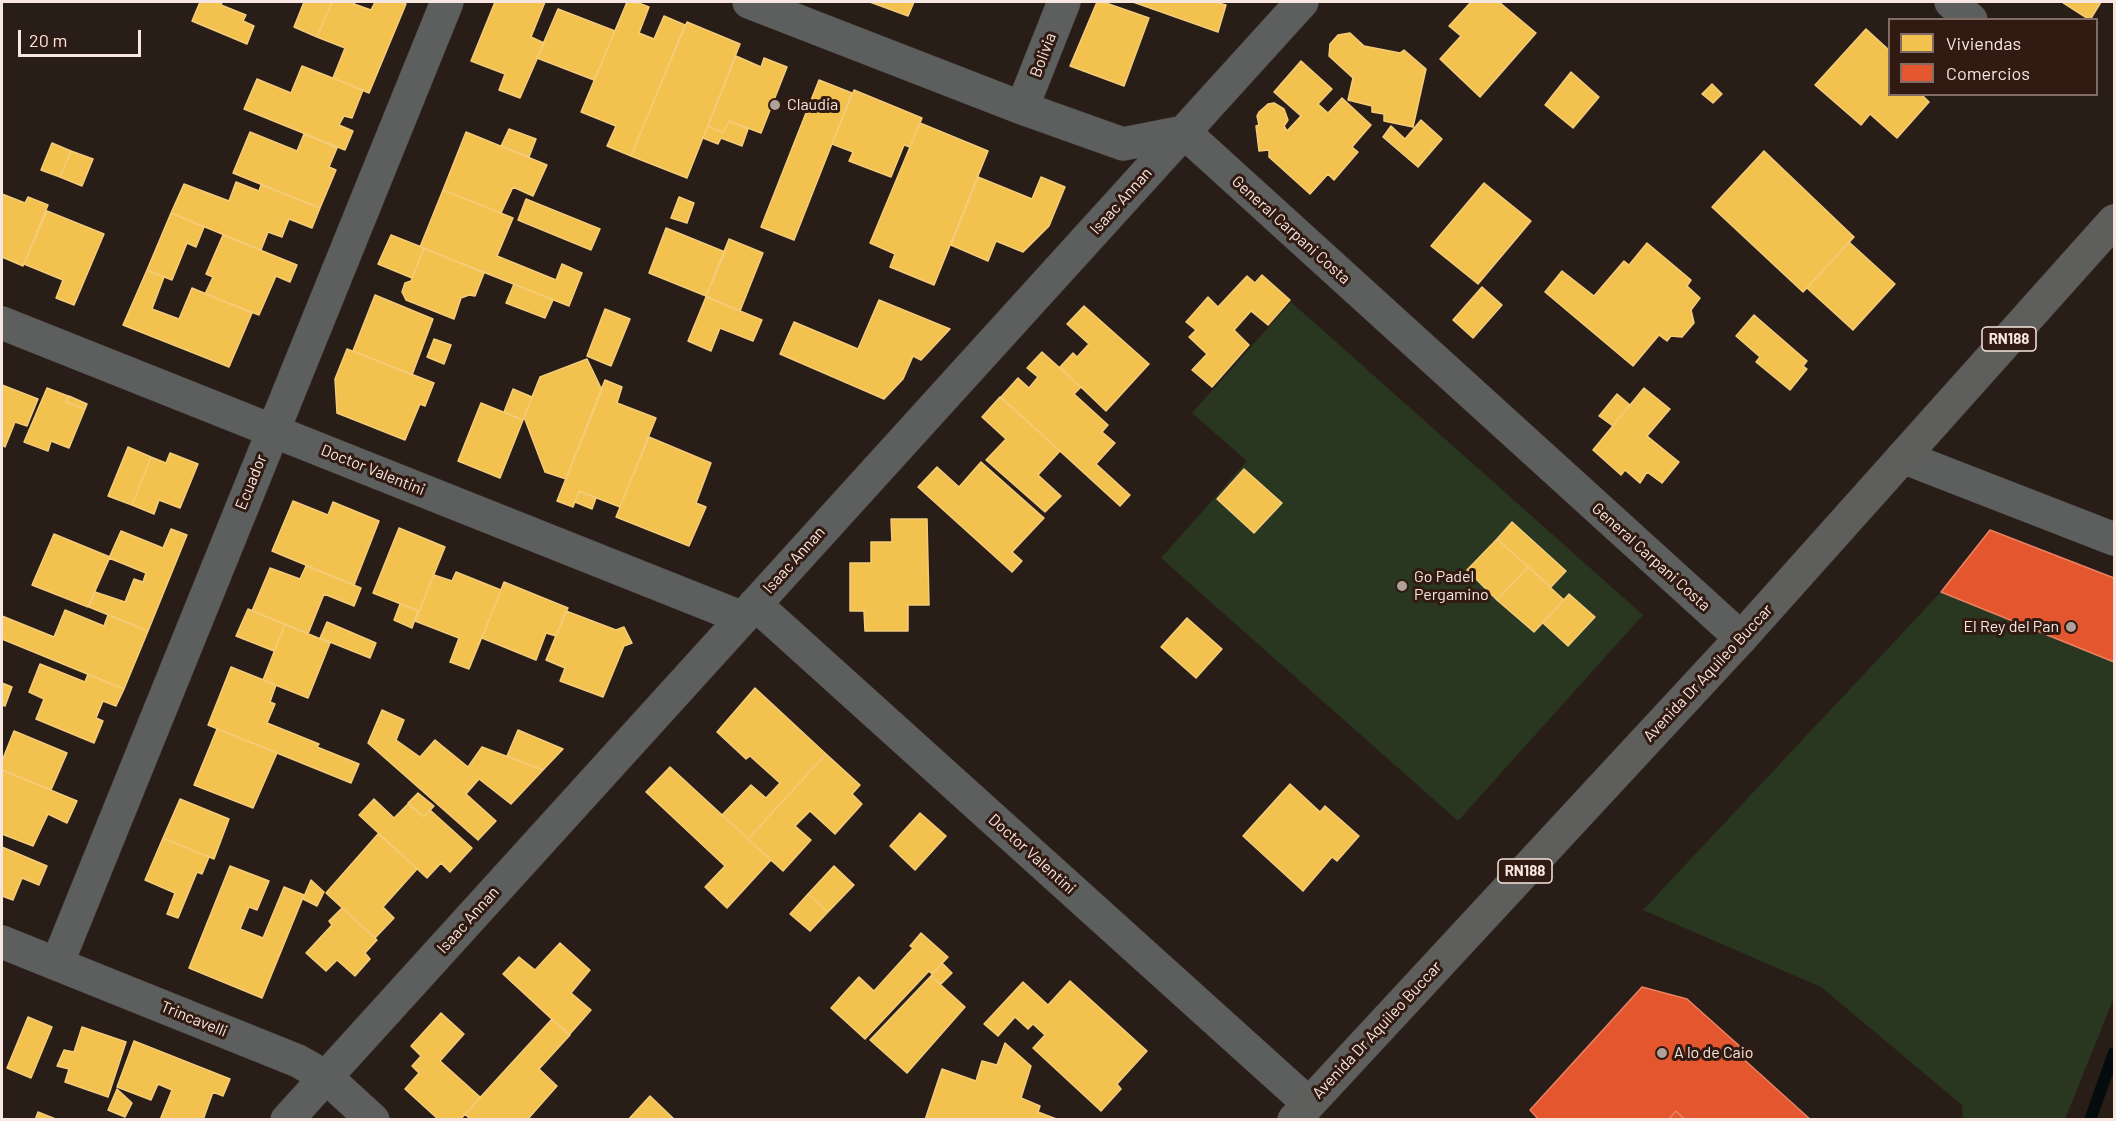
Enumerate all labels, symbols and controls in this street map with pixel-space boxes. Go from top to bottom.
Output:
scale bar [21,18,144,56]
legend [1888,18,2098,96]
text: 20 m [29,29,67,51]
street label: Bolivia [1026,30,1060,80]
text: Viviendas [1946,32,2021,54]
text: Comercios [1946,62,2030,84]
place label: Claudia [787,95,838,115]
marker: Claudia [768,98,782,112]
street label: Isaac Annan [1086,164,1156,238]
street label: General Carpani Costa [1228,172,1354,288]
road number: RN188 [1982,327,2036,351]
street label: Doctor Valentini [318,440,428,500]
street label: Ecuador [231,452,271,512]
street label: General Carpani Costa [1588,499,1714,615]
street label: Isaac Annan [759,523,829,597]
place label: Go Padel Pergamino [1414,567,1489,605]
marker: Go Padel Pergamino [1395,579,1409,593]
street label: Avenida Dr Aquileo Buccar [1639,600,1777,746]
place label: El Rey del Pan [1963,617,2059,637]
marker: El Rey del Pan [2064,620,2078,634]
street label: Doctor Valentini [985,810,1079,898]
road number: RN188 [1498,859,1552,883]
street label: Isaac Annan [433,883,503,957]
street label: Avenida Dr Aquileo Buccar [1308,957,1446,1103]
street label: Trincavelli [158,997,230,1041]
place label: A lo de Caio [1674,1043,1754,1063]
marker: A lo de Caio [1655,1046,1669,1060]

